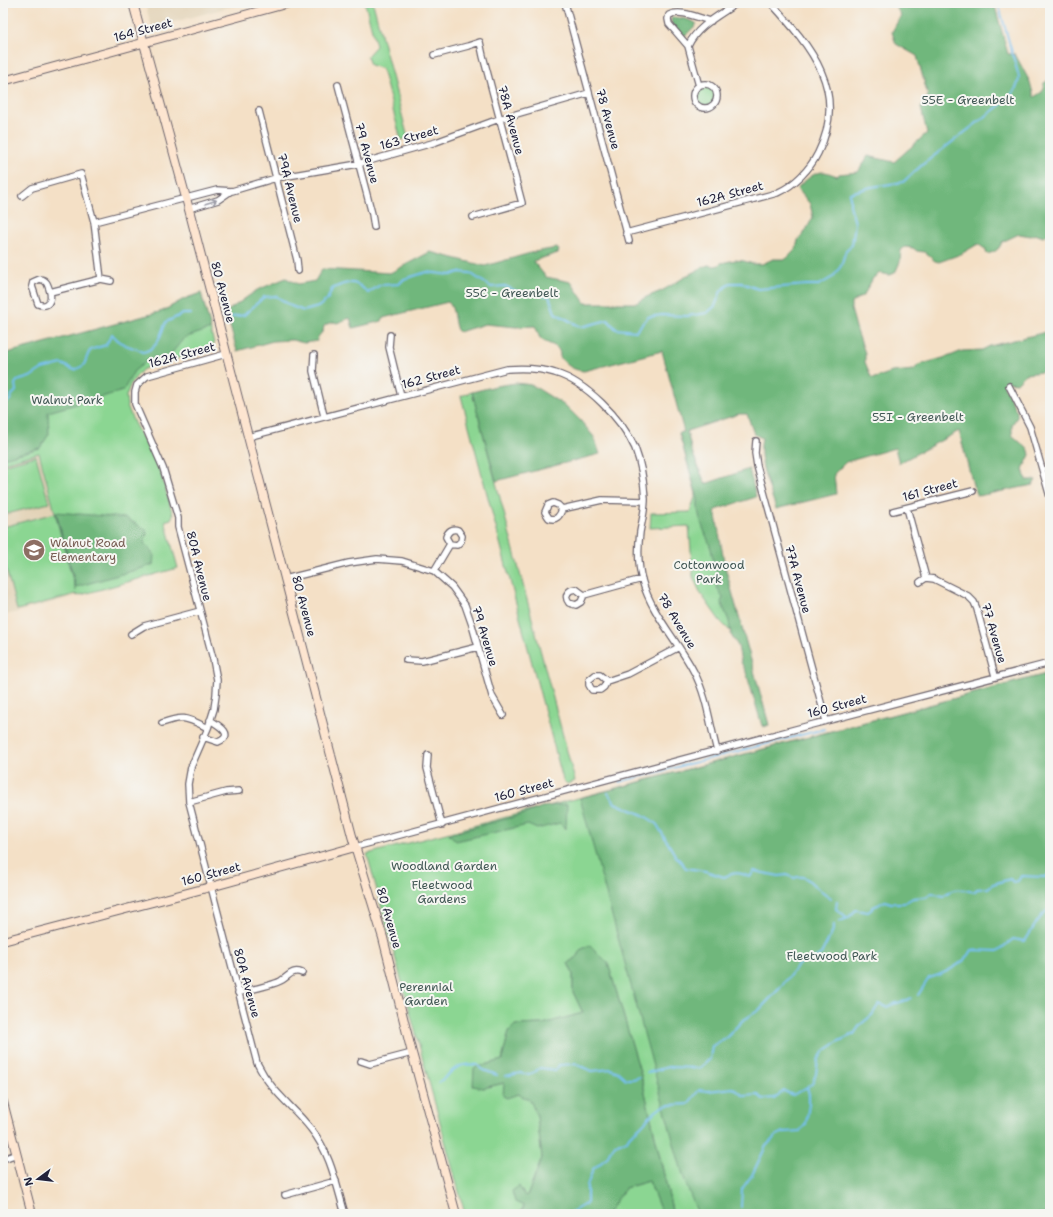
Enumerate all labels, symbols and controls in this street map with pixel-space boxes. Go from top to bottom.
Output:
street label: 164 Street [112,14,174,46]
street label: 78A Avenue [494,83,528,157]
street label: 78 Avenue [592,87,624,152]
park label: 55E - Greenbelt [921,92,1015,108]
street label: 79 Avenue [351,121,383,186]
street label: 163 Street [378,122,440,154]
street label: 79A Avenue [274,151,306,225]
street label: 162A Street [695,177,765,211]
one-way arrow [204,198,217,205]
street label: 80 Avenue [207,260,239,325]
park label: 55C - Greenbelt [466,285,558,301]
street label: 162A Street [147,338,217,372]
street label: 162 Street [400,362,462,392]
park label: Walnut Park [31,392,103,408]
park label: 55I - Greenbelt [872,409,964,425]
street label: 161 Street [901,475,959,505]
street label: 80A Avenue [183,529,215,603]
place label: Walnut Road Elementary [50,535,126,565]
school or university icon: Walnut Road Elementary [21,537,47,563]
street label: 77A Avenue [781,543,815,615]
park label: Cottonwood Park [673,557,745,587]
street label: 80 Avenue [288,574,320,639]
street label: 78 Avenue [654,590,700,652]
street label: 77 Avenue [978,601,1010,665]
street label: 79 Avenue [468,604,502,669]
street label: 160 Street [806,690,868,722]
street label: 160 Street [493,774,555,806]
street label: 160 Street [180,858,242,890]
park label: Woodland Garden [391,858,497,874]
park label: Fleetwood Gardens [411,877,473,907]
street label: 80 Avenue [373,886,405,951]
street label: 80A Avenue [230,946,264,1020]
park label: Fleetwood Park [787,948,878,964]
park label: Perennial Garden [399,979,453,1009]
north arrow [18,1159,58,1199]
text: N [20,1175,37,1188]

